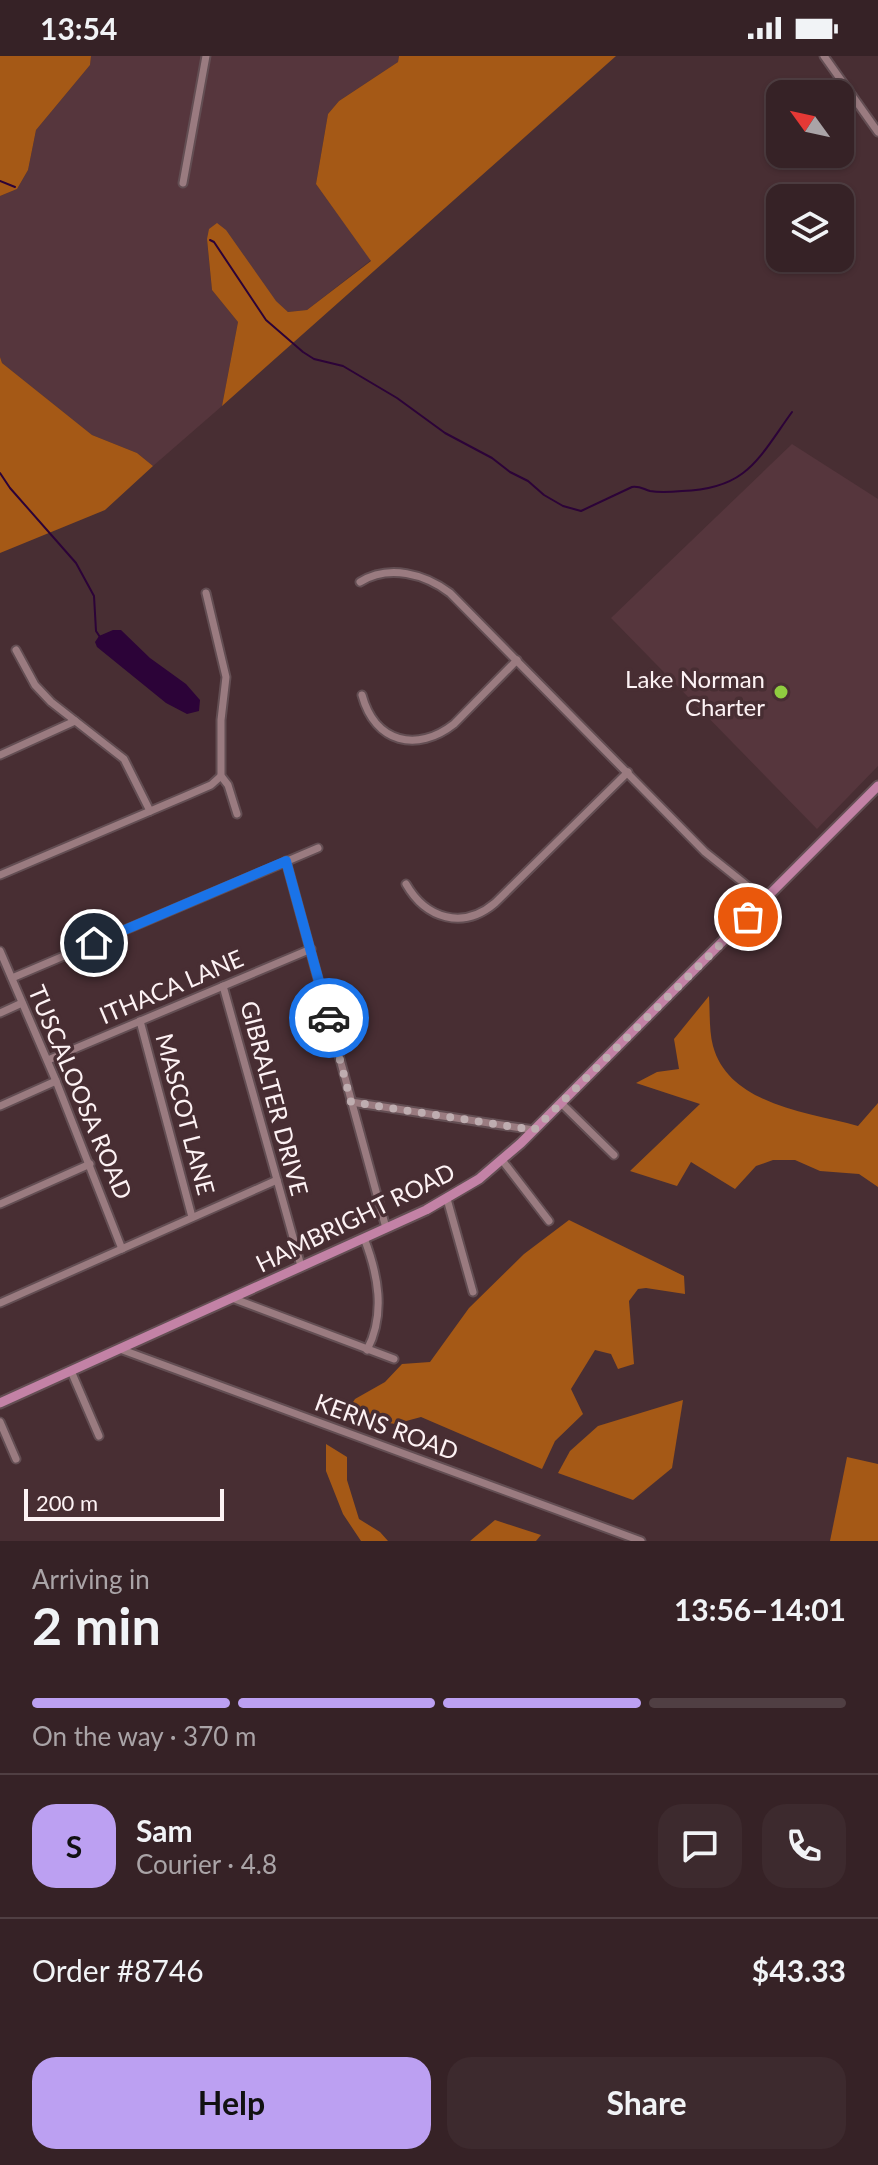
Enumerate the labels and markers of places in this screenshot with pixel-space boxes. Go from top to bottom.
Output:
place label: Lake Norman Charter [625,664,765,721]
marker: Lake Norman Charter [772,683,790,701]
pin [714,883,782,951]
pin [60,909,128,977]

